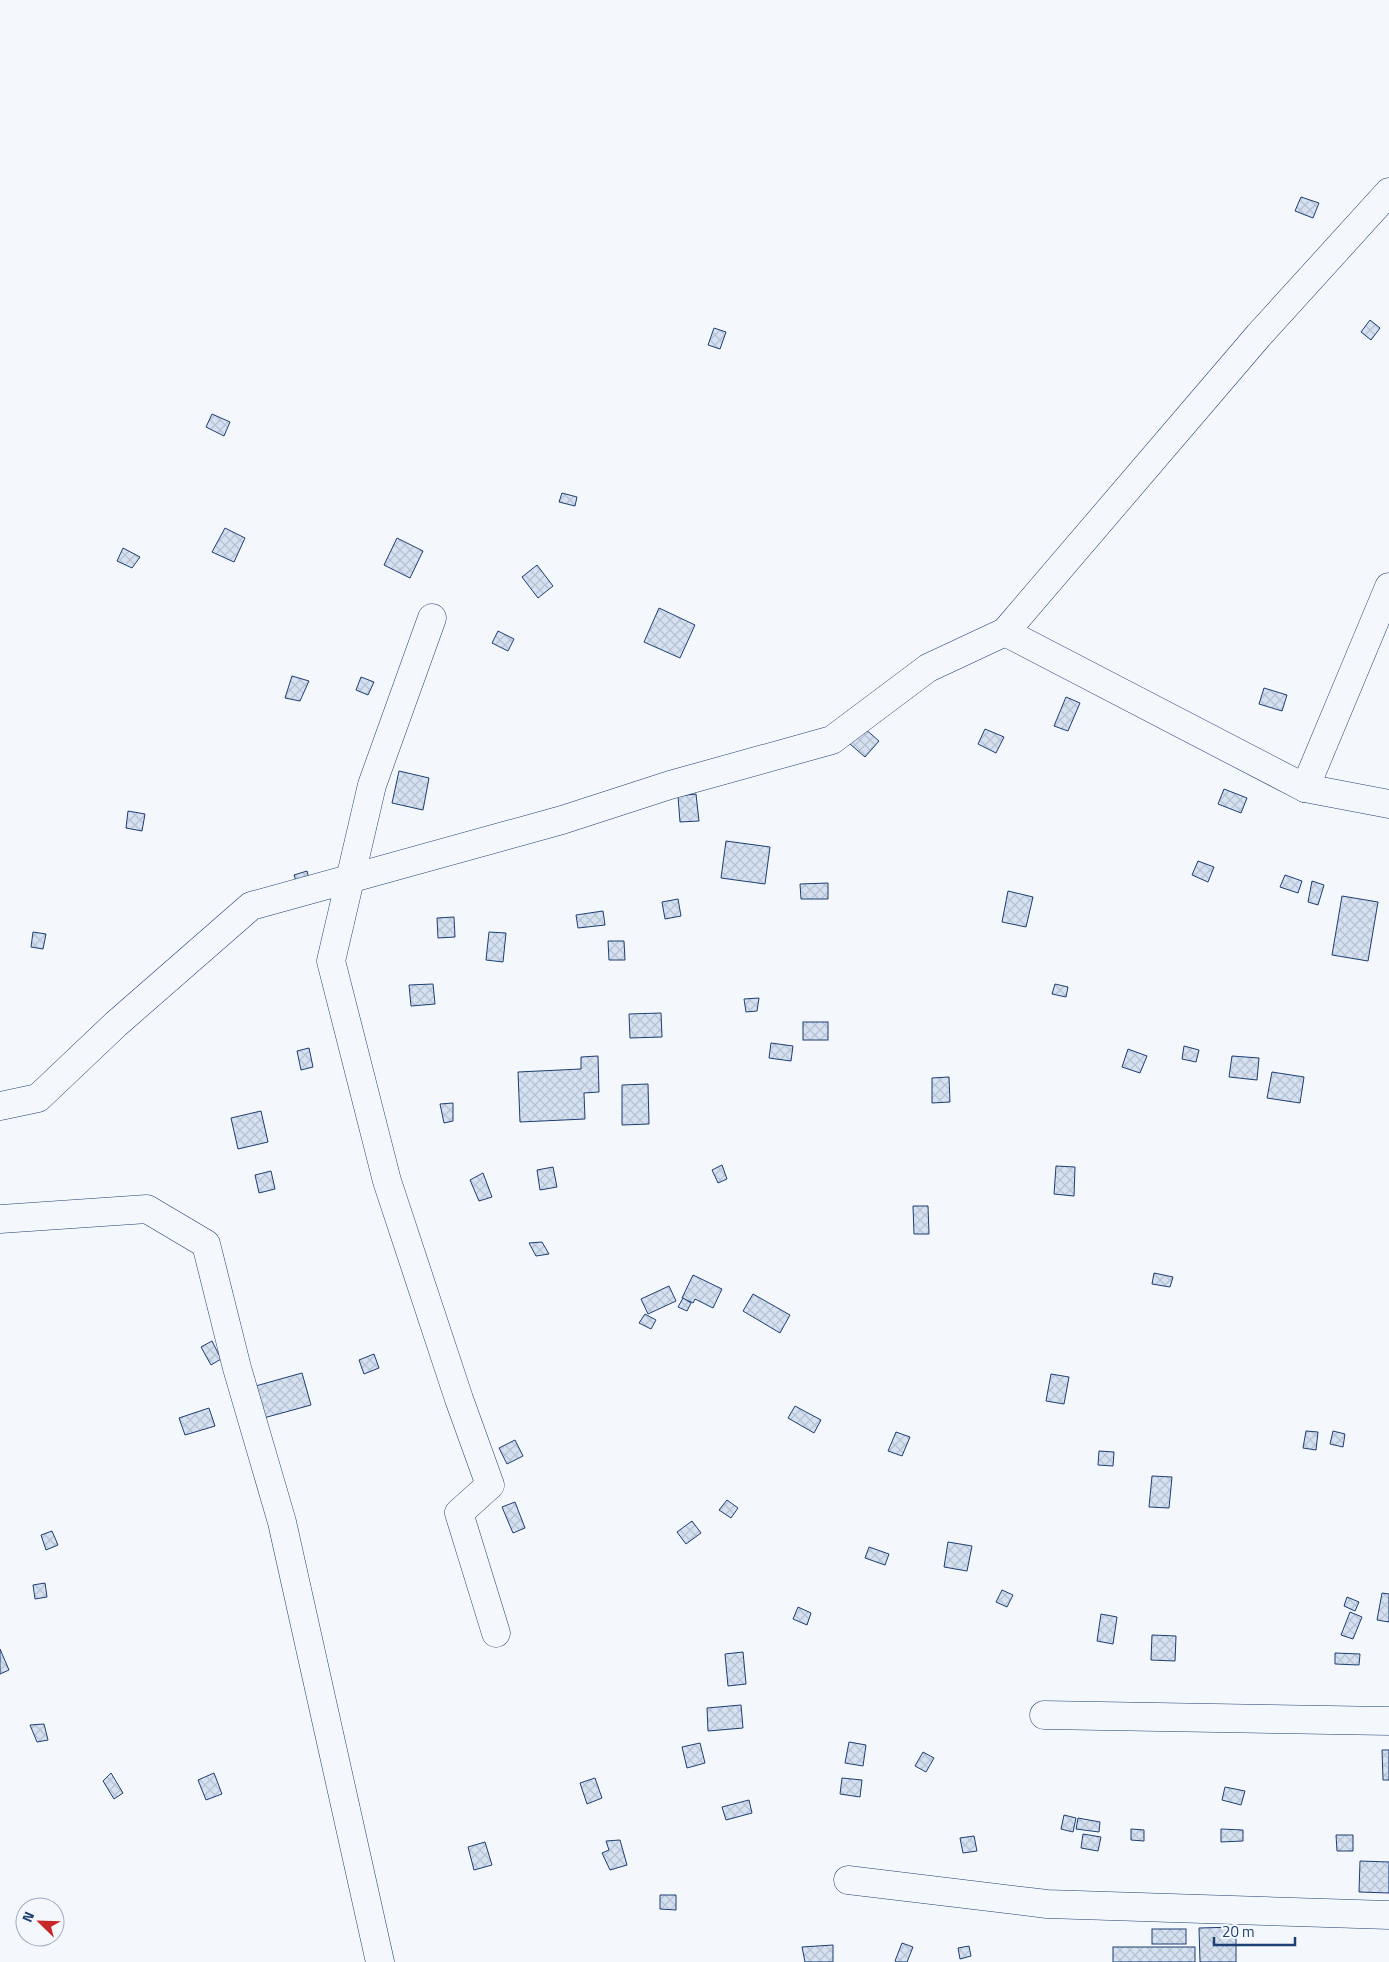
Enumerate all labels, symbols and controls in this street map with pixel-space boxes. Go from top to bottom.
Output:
north arrow [15,1897,65,1947]
text: N [16,1908,39,1925]
scale bar [1214,1914,1295,1946]
text: 20 m [1222,1920,1255,1943]

